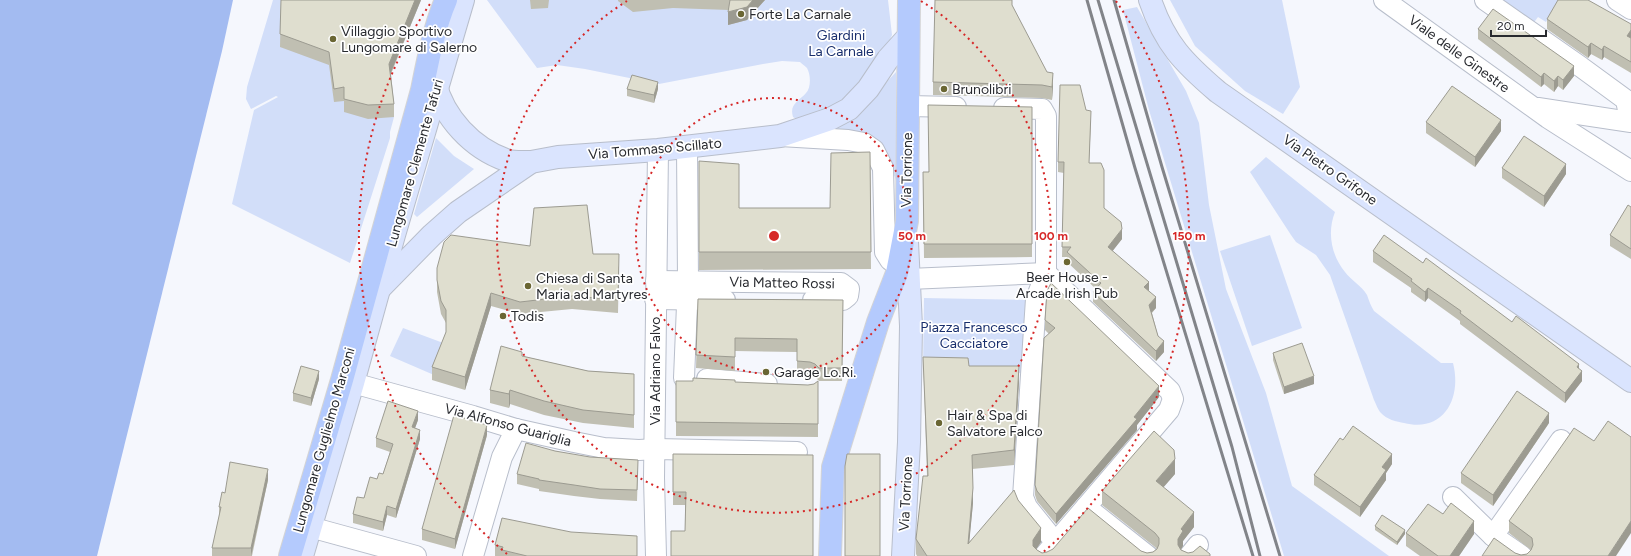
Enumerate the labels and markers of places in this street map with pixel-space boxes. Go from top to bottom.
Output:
place label: Forte La Carnale [749,6,852,23]
marker: Forte La Carnale [736,9,746,19]
place label: Villaggio Sportivo Lungomare di Salerno [341,23,477,56]
marker: Villaggio Sportivo Lungomare di Salerno [328,34,338,44]
place label: Brunolibri [952,81,1012,98]
marker: Brunolibri [939,84,949,94]
centre of rings [767,229,781,243]
marker: Beer House - Arcade Irish Pub [1062,257,1072,267]
place label: Beer House - Arcade Irish Pub [1016,269,1118,302]
place label: Chiesa di Santa Maria ad Martyres [536,270,648,303]
marker: Chiesa di Santa Maria ad Martyres [523,281,533,291]
place label: Todis [511,308,544,325]
marker: Todis [498,311,508,321]
place label: Garage Lo.Ri. [774,364,856,381]
marker: Garage Lo.Ri. [761,367,771,377]
place label: Hair & Spa di Salvatore Falco [947,407,1043,440]
marker: Hair & Spa di Salvatore Falco [934,418,944,428]

